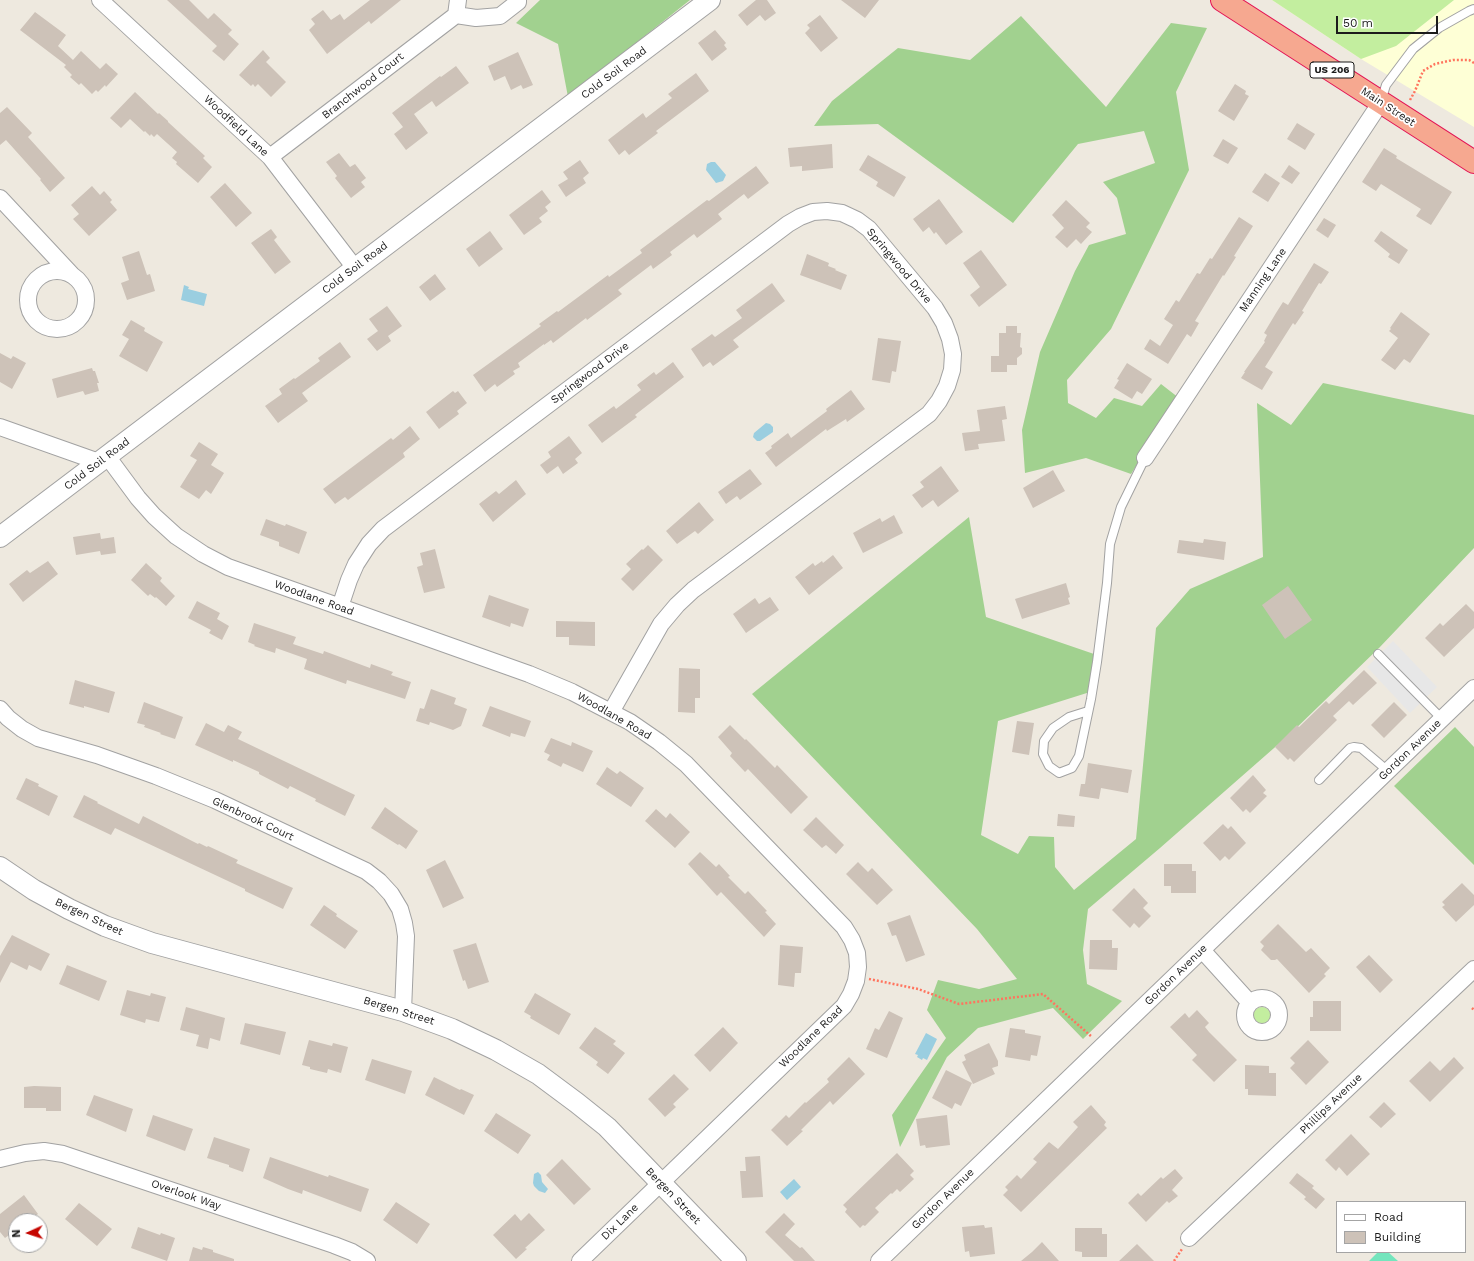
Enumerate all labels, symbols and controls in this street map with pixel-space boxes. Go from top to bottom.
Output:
scale bar [1338,8,1440,34]
text: 50 m [1343,16,1373,30]
street label: Cold Soil Road [579,44,649,102]
street label: Branchwood Court [320,50,406,122]
road number: US 206 [1310,62,1354,78]
street label: Main Street [1358,85,1418,129]
street label: Woodfield Lane [201,93,271,159]
street label: Springwood Drive [864,226,934,306]
street label: Cold Soil Road [320,239,390,297]
street label: Manning Lane [1237,245,1289,315]
street label: Springwood Drive [548,339,632,407]
street label: Cold Soil Road [62,435,132,493]
street label: Woodlane Road [272,577,356,619]
street label: Woodlane Road [574,689,654,743]
street label: Gordon Avenue [1376,717,1444,783]
street label: Glenbrook Court [210,794,296,844]
street label: Bergen Street [53,895,125,939]
street label: Gordon Avenue [1142,942,1210,1008]
street label: Bergen Street [362,994,436,1028]
street label: Woodlane Road [776,1003,846,1071]
street label: Phillips Avenue [1297,1071,1365,1137]
street label: Bergen Street [643,1165,703,1227]
street label: Gordon Avenue [909,1166,977,1232]
street label: Overlook Way [149,1177,223,1213]
street label: Dix Lane [599,1201,641,1243]
legend [1336,1201,1466,1253]
text: Road [1374,1210,1403,1224]
north arrow [8,1213,48,1253]
text: N [10,1229,23,1238]
text: Building [1374,1230,1421,1244]

